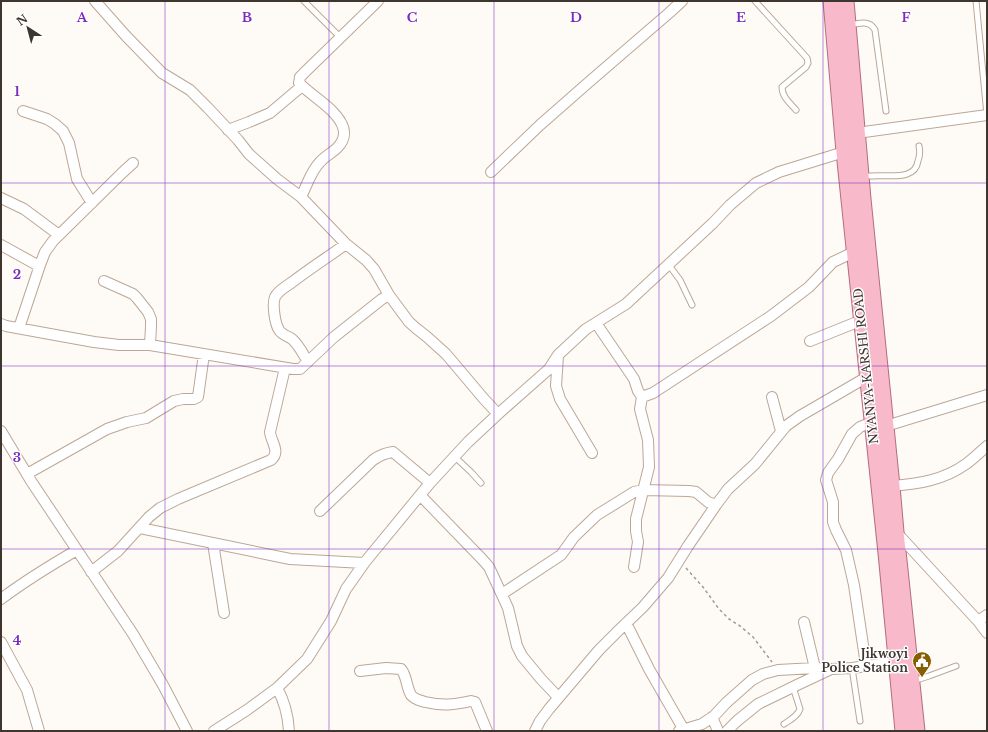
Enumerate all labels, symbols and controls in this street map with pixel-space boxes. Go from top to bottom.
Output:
north arrow [8,8,48,48]
text: A [76,9,88,26]
text: B [242,9,252,26]
text: C [407,9,418,26]
text: D [570,9,582,26]
text: E [736,9,746,26]
text: F [902,9,911,26]
text: N [14,11,31,29]
text: 1 [14,83,20,100]
text: 2 [13,266,21,283]
street label: NYANYA-KARSHI ROAD [850,287,881,445]
text: 3 [13,449,21,466]
text: 4 [13,632,22,649]
place label: Jikwoyi Police Station [821,646,909,675]
public building icon: Jikwoyi Police Station [911,650,933,678]

